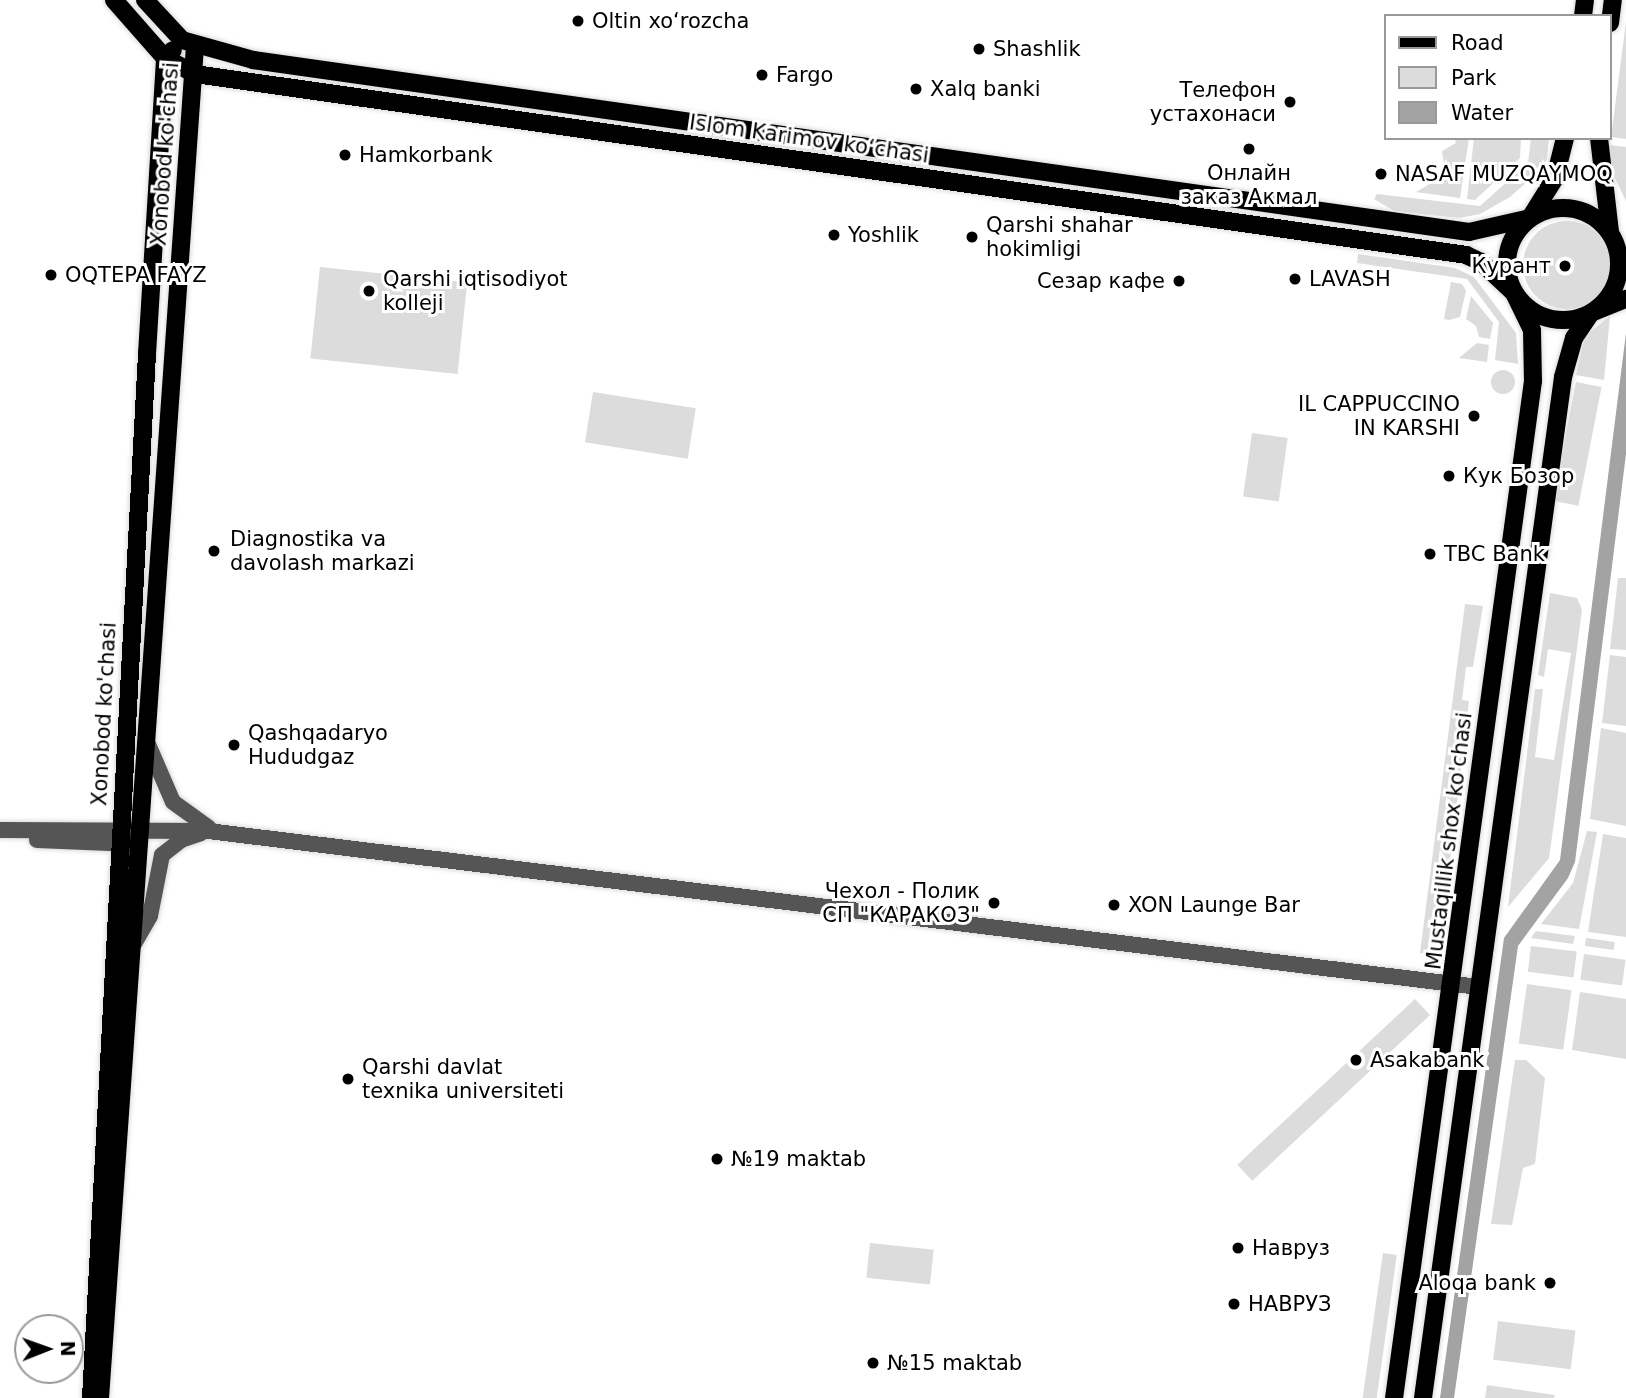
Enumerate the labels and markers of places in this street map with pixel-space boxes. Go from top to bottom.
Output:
place label: Oltin xo‘rozcha [592,8,749,34]
marker: Oltin xo‘rozcha [570,13,586,29]
place label: Shashlik [993,36,1081,62]
marker: Shashlik [971,41,987,57]
place label: Fargo [776,62,833,88]
marker: Fargo [754,67,770,83]
place label: Xalq banki [930,76,1041,102]
place label: Телефон устахонаси [1150,77,1276,127]
marker: Xalq banki [908,81,924,97]
marker: Телефон устахонаси [1282,94,1298,110]
marker: Онлайн заказ Акмал [1241,141,1257,157]
place label: Hamkorbank [359,142,493,168]
marker: Hamkorbank [337,147,353,163]
place label: Онлайн заказ Акмал [1181,160,1317,210]
place label: NASAF MUZQAYMOQ [1395,161,1613,187]
marker: NASAF MUZQAYMOQ [1373,166,1389,182]
place label: Qarshi shahar hokimligi [986,212,1133,262]
place label: Yoshlik [848,222,919,248]
marker: Yoshlik [826,227,842,243]
marker: Qarshi shahar hokimligi [964,229,980,245]
place label: Курант [1472,253,1551,279]
marker: Курант [1557,258,1573,274]
place label: OQTEPA FAYZ [65,262,207,288]
place label: Qarshi iqtisodiyot kolleji [383,266,567,316]
place label: LAVASH [1309,266,1391,292]
marker: OQTEPA FAYZ [43,267,59,283]
place label: Сезар кафе [1037,268,1165,294]
marker: LAVASH [1287,271,1303,287]
marker: Сезар кафе [1171,273,1187,289]
marker: Qarshi iqtisodiyot kolleji [361,283,377,299]
place label: IL CAPPUCCINO IN KARSHI [1298,391,1460,441]
marker: IL CAPPUCCINO IN KARSHI [1466,408,1482,424]
place label: Кук Бозор [1463,463,1574,489]
marker: Кук Бозор [1441,468,1457,484]
place label: Diagnostika va davolash markazi [230,526,415,576]
marker: Diagnostika va davolash markazi [204,541,224,561]
place label: TBC Bank [1444,541,1545,567]
marker: TBC Bank [1422,546,1438,562]
place label: Qashqadaryo Hududgaz [248,720,388,770]
marker: Qashqadaryo Hududgaz [226,737,242,753]
place label: Чехол - Полик СП "КАРАКОЗ" [822,878,980,928]
place label: XON Launge Bar [1128,892,1300,918]
marker: Чехол - Полик СП "КАРАКОЗ" [986,895,1002,911]
marker: XON Launge Bar [1106,897,1122,913]
place label: Asakabank [1370,1047,1485,1073]
marker: Asakabank [1348,1052,1364,1068]
place label: Qarshi davlat texnika universiteti [362,1054,564,1104]
marker: Qarshi davlat texnika universiteti [340,1071,356,1087]
place label: №19 maktab [731,1146,866,1172]
marker: №19 maktab [709,1151,725,1167]
place label: Навруз [1252,1235,1330,1261]
marker: Навруз [1230,1240,1246,1256]
place label: Aloqa bank [1418,1270,1536,1296]
marker: Aloqa bank [1542,1275,1558,1291]
place label: НАВРУЗ [1248,1291,1331,1317]
marker: НАВРУЗ [1226,1296,1242,1312]
place label: №15 maktab [887,1350,1022,1376]
marker: №15 maktab [865,1355,881,1371]

